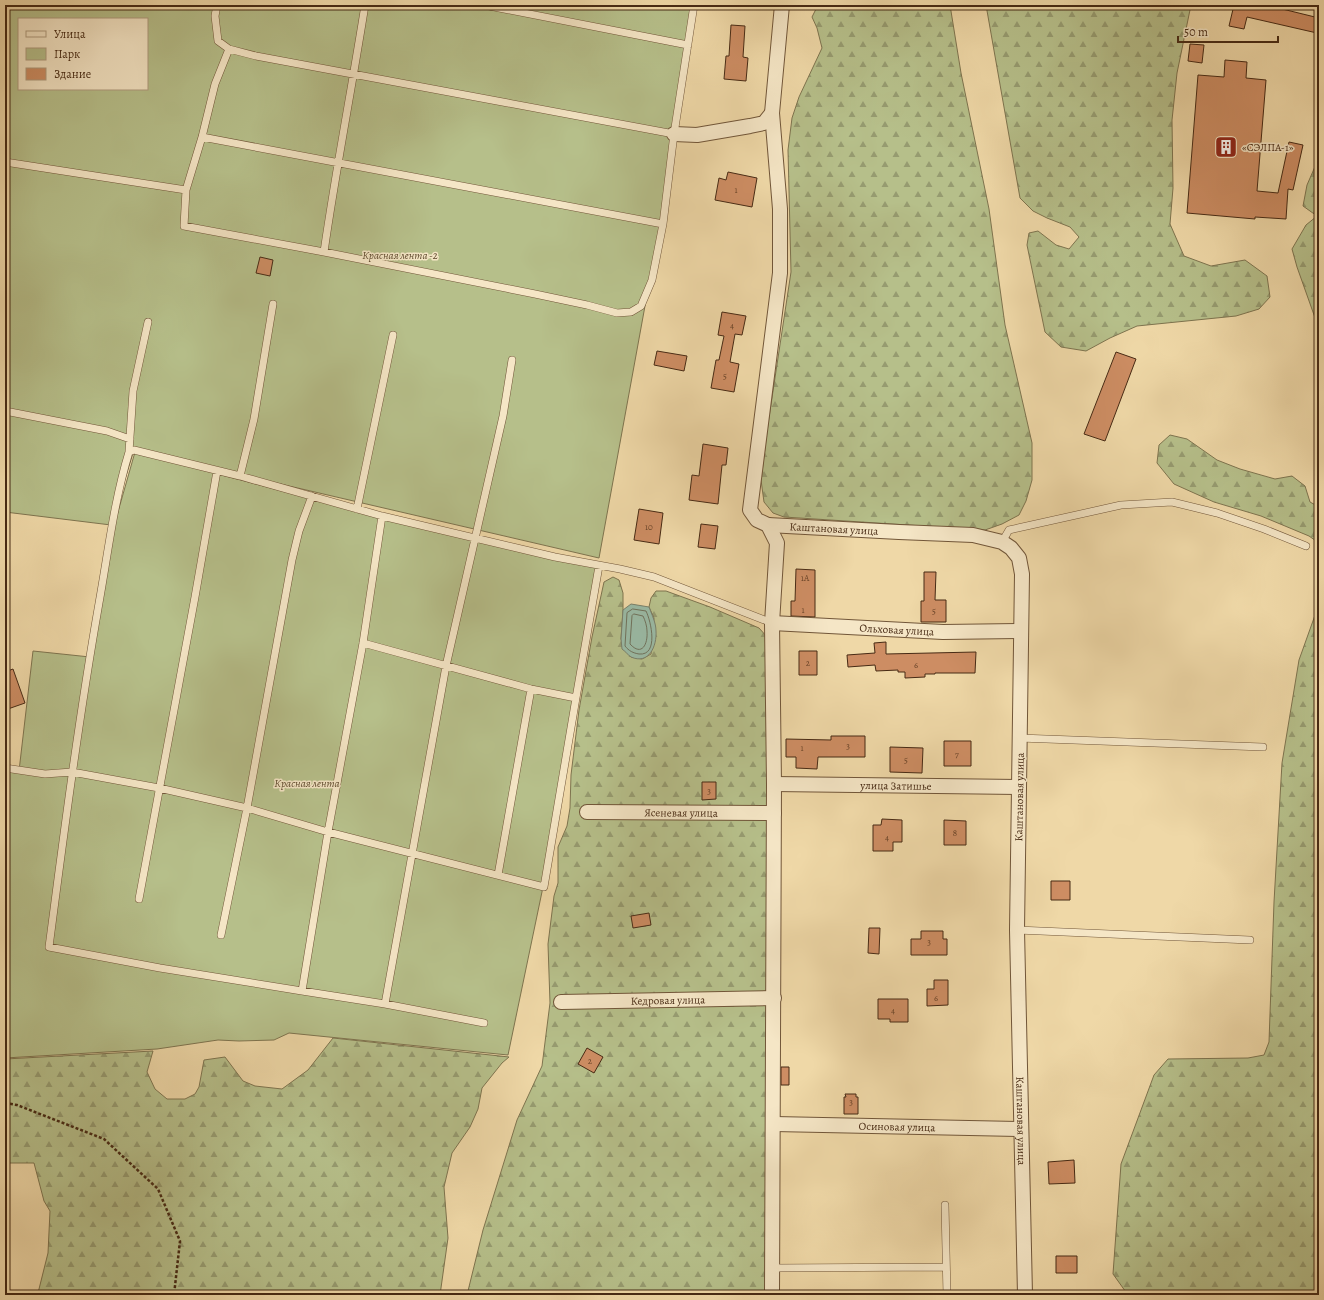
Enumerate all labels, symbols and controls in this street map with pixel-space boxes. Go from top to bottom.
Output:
legend [18,18,148,90]
scale bar [1178,18,1278,44]
text: 50 m [1184,24,1208,40]
text: Улица [54,26,86,42]
text: Парк [54,46,80,62]
text: Здание [54,66,91,82]
building icon: «СЭЛПА-1» [1213,134,1239,160]
place label: «СЭЛПА-1» [1242,140,1294,155]
house number: 1 [734,184,738,196]
park label: Красная лента -2 [362,248,438,263]
house number: 4 [730,319,734,331]
house number: 5 [723,370,727,382]
street label: Каштановая улица [789,519,880,539]
house number: 10 [645,521,653,533]
house number: 1А [801,572,810,584]
house number: 1 [801,604,805,616]
house number: 5 [932,605,936,617]
street label: Ольховая улица [859,621,935,640]
house number: 2 [806,657,811,669]
house number: 6 [914,659,918,671]
house number: 3 [846,740,850,752]
house number: 1 [800,742,804,754]
house number: 7 [955,748,959,760]
street label: Каштановая улица [1011,752,1028,842]
house number: 5 [904,754,908,766]
park label: Красная лента [274,776,340,791]
street label: улица Затишье [859,778,932,794]
house number: 3 [707,785,711,797]
street label: Ясеневая улица [644,805,719,821]
house number: 8 [953,827,957,839]
house number: 4 [885,831,889,843]
house number: 3 [927,936,931,948]
street label: Кедровая улица [631,992,706,1009]
house number: 6 [934,992,938,1004]
house number: 4 [891,1004,895,1016]
house number: 2 [588,1055,593,1067]
street label: Каштановая улица [1012,1076,1029,1166]
house number: 3 [849,1096,853,1108]
street label: Осиновая улица [858,1119,936,1135]

